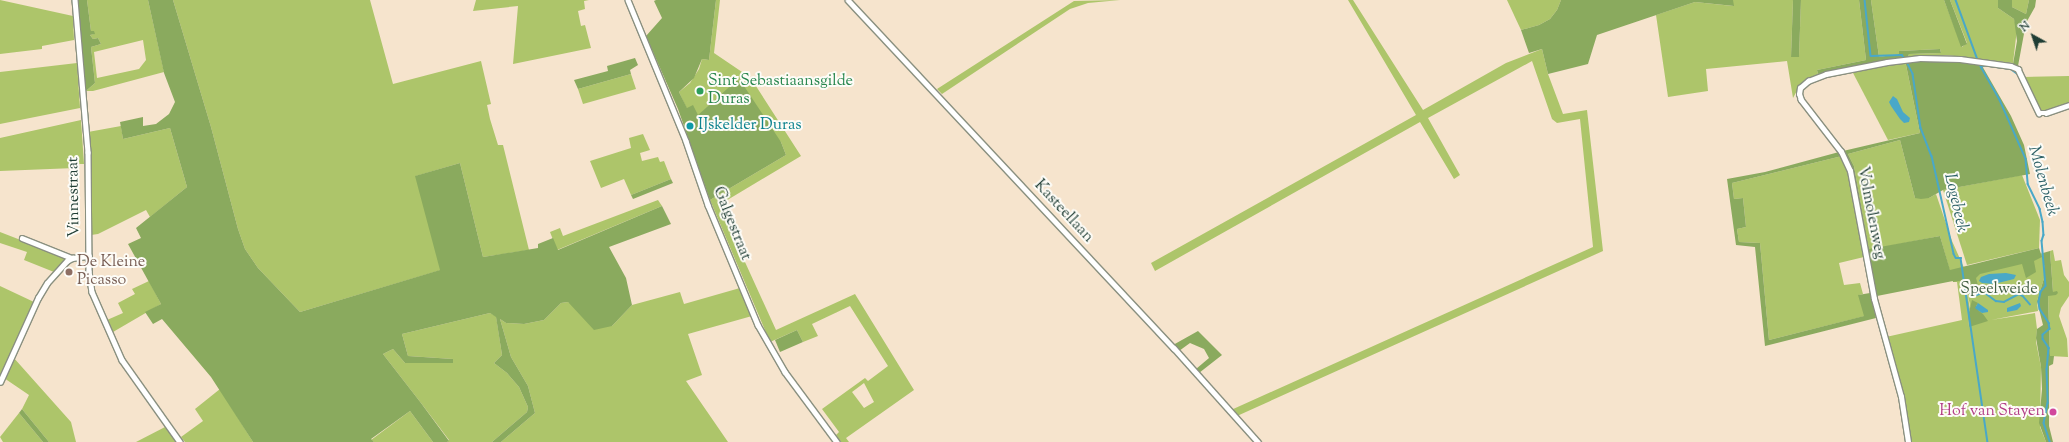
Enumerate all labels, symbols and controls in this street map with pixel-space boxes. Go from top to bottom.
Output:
north arrow [2013,16,2053,56]
text: N [2017,18,2034,36]
place label: Sint Sebastiaansgilde Duras [708,72,853,110]
marker: Sint Sebastiaansgilde Duras [695,86,705,96]
place label: IJskelder Duras [698,116,802,136]
marker: IJskelder Duras [685,121,695,131]
water label: Molenbeek [2022,143,2062,219]
street label: Vinnestraat [65,157,85,237]
street label: Volmolenweg [1852,165,1888,261]
water label: Logebeek [1938,172,1972,234]
street label: Kasteellaan [1029,177,1097,247]
street label: Galgestraat [708,184,754,264]
place label: De Kleine Picasso [77,253,145,291]
marker: De Kleine Picasso [64,267,74,277]
park label: Speelweide [1960,280,2038,300]
place label: Hof van Stayen [1939,402,2045,422]
marker: Hof van Stayen [2048,407,2058,417]

